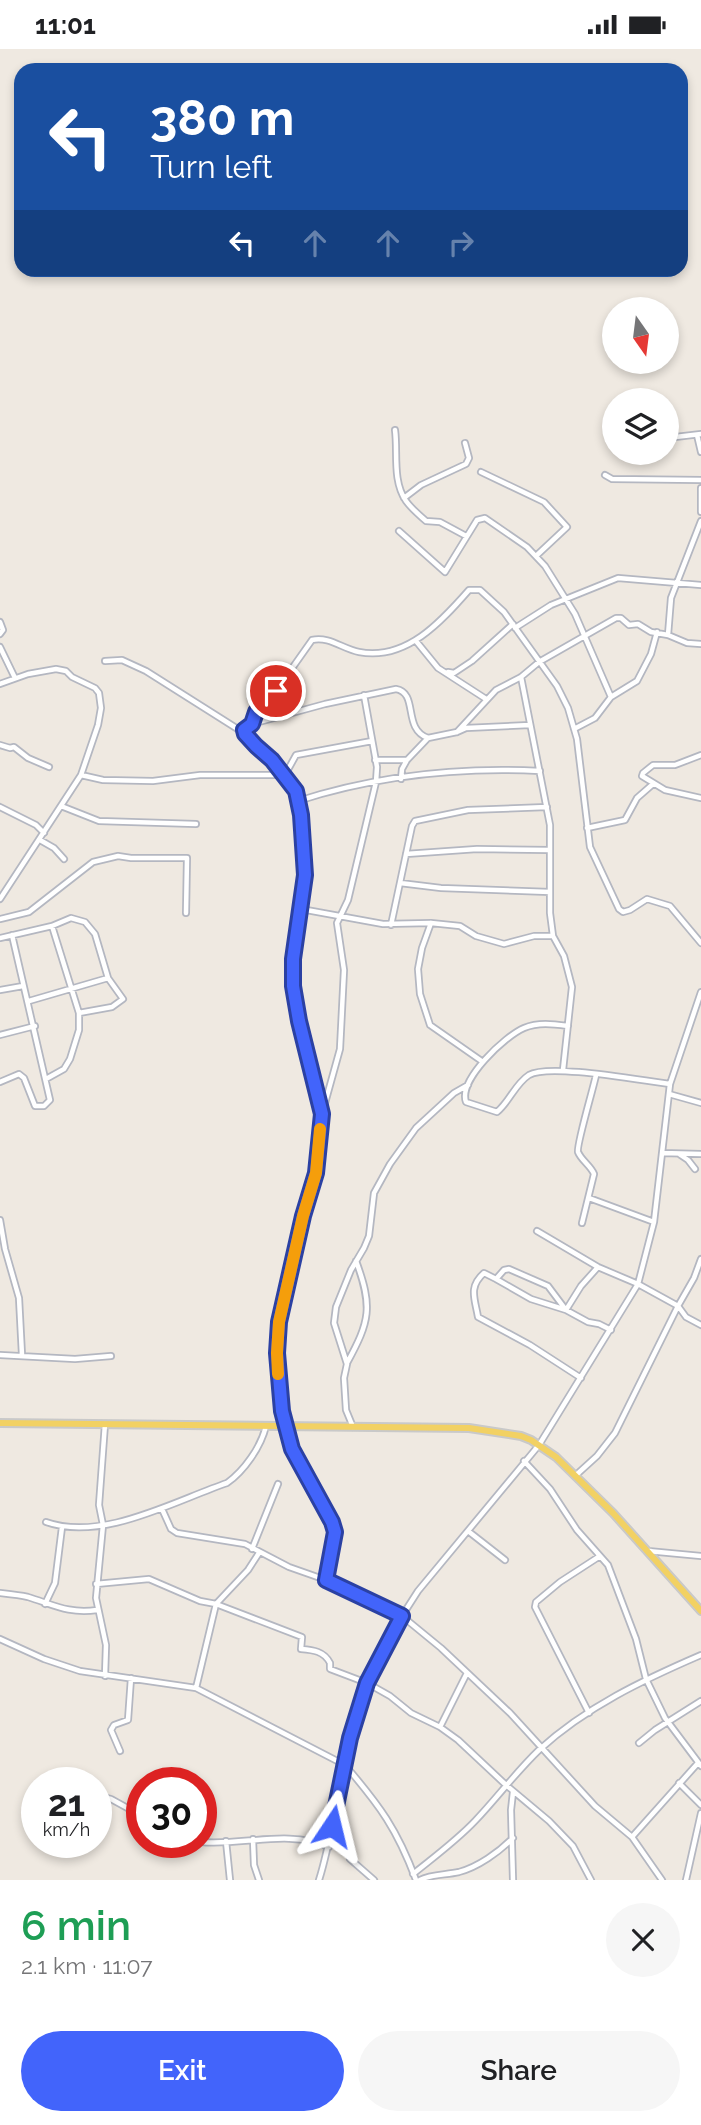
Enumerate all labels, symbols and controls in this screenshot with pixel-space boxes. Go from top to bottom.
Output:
text: 11:01 [35,10,96,40]
text: 380 m [150,89,294,146]
icon: left [35,91,126,182]
text: Turn left [150,148,272,185]
icon: left [223,224,261,262]
icon: ahead [296,224,334,262]
icon: ahead [369,224,407,262]
icon: right [442,224,480,262]
north arrow [602,297,679,375]
map controls [602,297,679,465]
button: layers [602,388,679,465]
pin [246,661,306,721]
icon: arrive [257,672,295,710]
speed limit sign: 30 [126,1767,217,1858]
text: 21 [48,1783,85,1824]
position arrow [295,1789,369,1863]
text: km/h [43,1819,90,1840]
text: 6 min [21,1901,131,1950]
button: close [606,1903,680,1977]
text: 2.1 km · 11:07 [21,1952,153,1979]
button: Exit [21,2031,344,2111]
button: Share [358,2031,680,2111]

